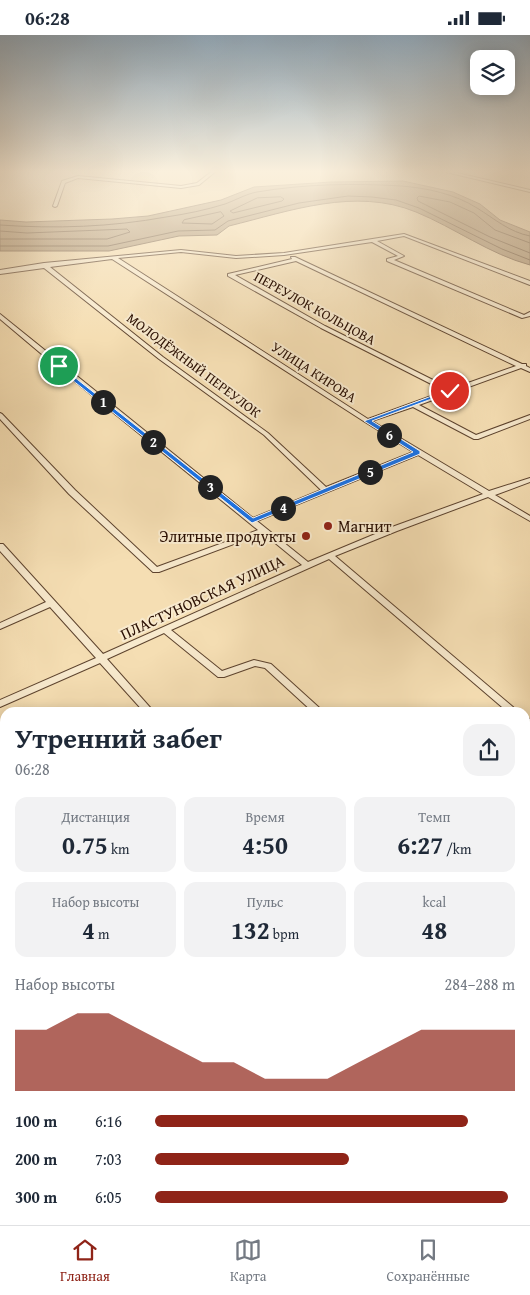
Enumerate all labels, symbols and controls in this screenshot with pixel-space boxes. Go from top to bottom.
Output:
text: 06:28 [25,4,70,32]
map controls [470,50,515,95]
button: layers [470,50,515,95]
street label: ПЕРЕУЛОК КОЛЬЦОВА [251,266,380,350]
street label: МОЛОДЁЖНЫЙ ПЕРЕУЛОК [123,308,266,422]
street label: УЛИЦА КИРОВА [267,337,361,407]
pin [38,345,80,387]
icon: arrive [45,352,73,380]
pin [429,370,471,412]
icon: check [436,377,464,405]
pin: 1 [90,389,116,415]
text: 1 [100,392,107,412]
pin: 6 [376,423,402,447]
text: 6 [386,425,393,445]
pin: 2 [140,429,166,455]
text: 2 [150,432,157,452]
pin: 5 [358,459,382,485]
text: 5 [367,462,374,482]
pin: 3 [198,475,222,499]
text: 3 [207,477,214,497]
pin: 4 [270,495,296,521]
text: 4 [280,498,287,518]
place label: Магнит [338,514,392,538]
marker: Магнит [322,520,334,532]
place label: Элитные продукты [159,524,296,548]
marker: Элитные продукты [300,530,312,542]
street label: ПЛАСТУНОВСКАЯ УЛИЦА [116,548,288,646]
text: Утренний забег [15,717,222,758]
button: share [463,724,515,776]
text: 06:28 [15,757,50,781]
text: Дистанция [61,807,130,827]
text: Время [245,807,285,827]
text: Темп [418,807,450,827]
text: 0.75 [62,827,108,863]
text: 4:50 [242,827,288,863]
text: 6:27 [397,827,443,863]
text: km [108,839,129,859]
text: /km [443,839,471,859]
text: Набор высоты [52,892,139,912]
text: Пульс [247,892,283,912]
text: kcal [422,892,446,912]
text: 4 [82,912,95,948]
text: 132 [231,912,270,948]
text: 48 [421,912,447,948]
text: m [95,924,109,944]
text: bpm [270,924,299,944]
text: Набор высоты [15,972,115,996]
text: 284–288 m [445,972,515,996]
text: 100 m [15,1109,57,1133]
text: 6:16 [95,1109,122,1133]
text: 200 m [15,1147,57,1171]
text: 7:03 [95,1147,122,1171]
text: 300 m [15,1185,57,1209]
text: 6:05 [95,1185,122,1209]
tab: Главная [60,1236,110,1286]
tab: Карта [230,1236,266,1286]
tab: Сохранённые [387,1236,470,1286]

